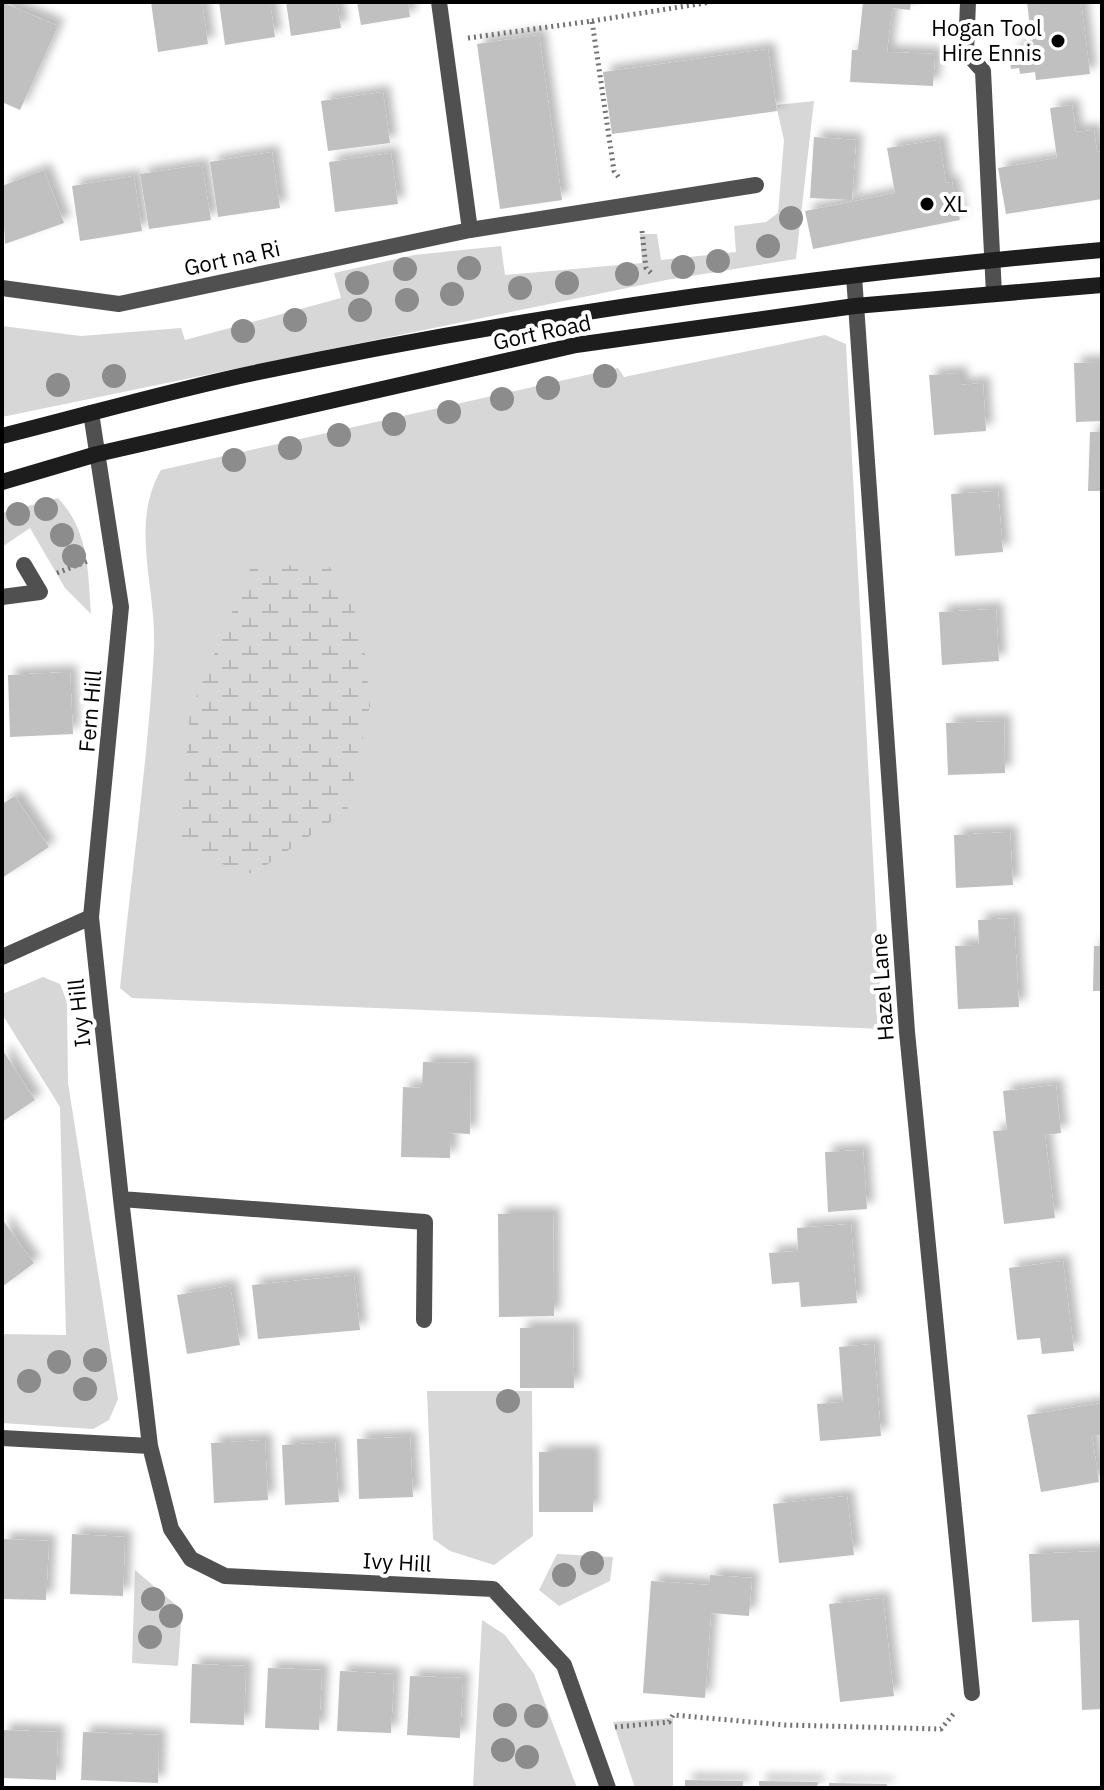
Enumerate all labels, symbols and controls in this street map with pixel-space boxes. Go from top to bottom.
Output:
place label: Hogan Tool Hire Ennis [931,13,1042,67]
marker: Hogan Tool Hire Ennis [1049,32,1067,50]
place label: XL [943,189,968,218]
marker: XL [918,195,936,213]
street label: Gort na Ri [181,233,283,282]
street label: Gort Road [490,307,593,356]
street label: Fern Hill [71,669,108,753]
street label: Hazel Lane [863,932,900,1042]
street label: Ivy Hill [60,977,97,1049]
street label: Ivy Hill [362,1545,432,1578]

